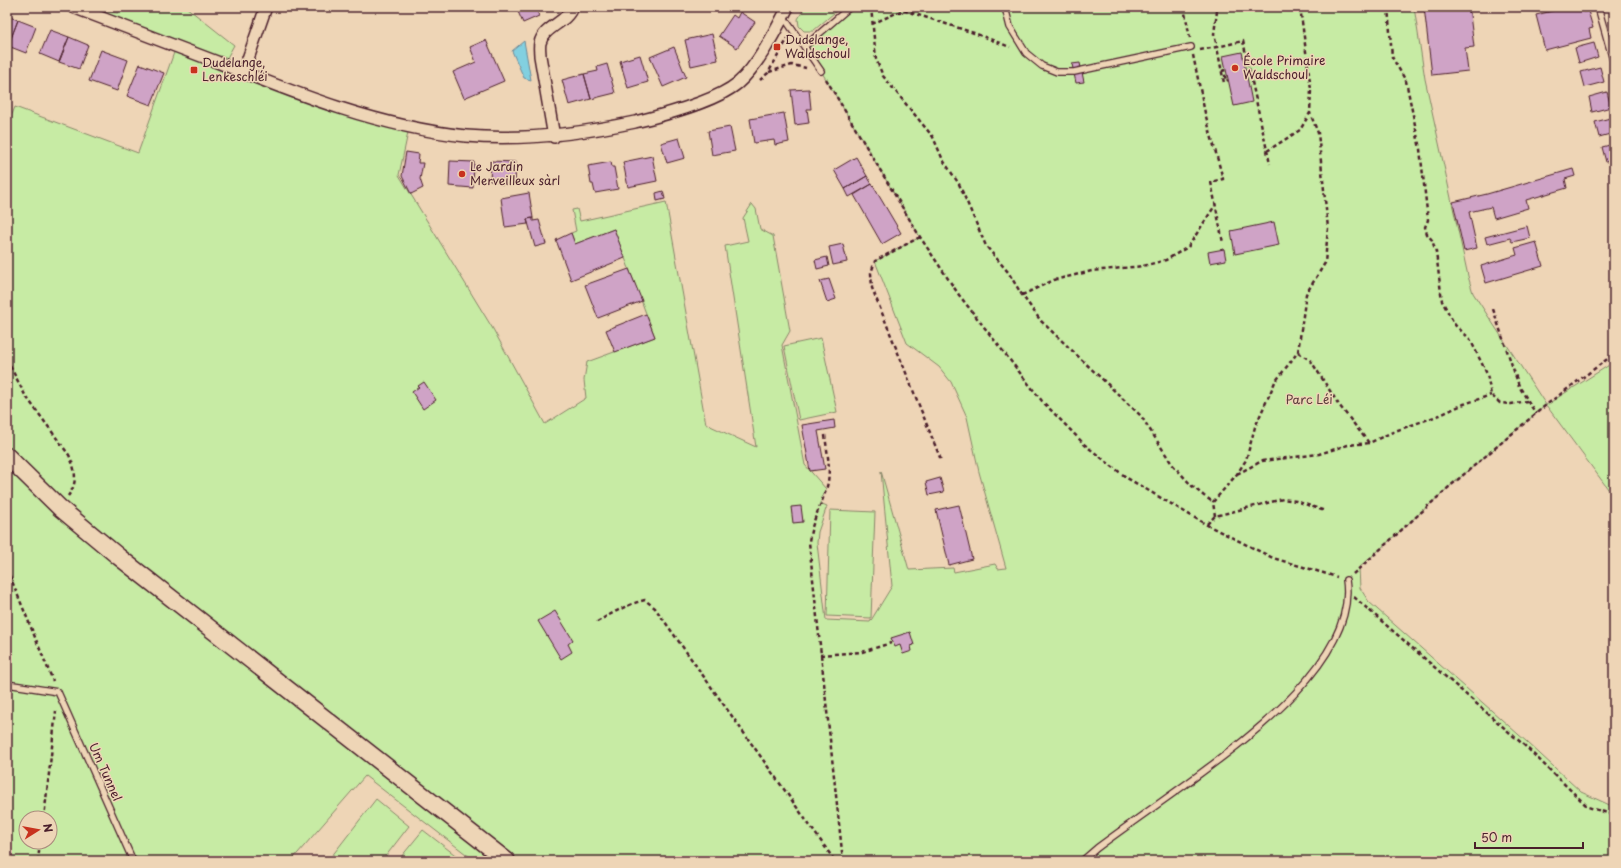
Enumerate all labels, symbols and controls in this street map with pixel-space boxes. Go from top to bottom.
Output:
place label: Dudelange, Waldschoul [785,30,850,62]
marker: Dudelange, Waldschoul [772,42,782,52]
place label: École Primaire Waldschoul [1243,51,1325,83]
place label: Dudelange, Lenkeschléi [202,53,268,85]
marker: École Primaire Waldschoul [1230,63,1240,73]
marker: Dudelange, Lenkeschléi [189,65,199,75]
place label: Le Jardin Merveilleux sàrl [470,157,560,189]
marker: Le Jardin Merveilleux sàrl [457,169,467,179]
park label: Parc Léi [1285,390,1333,408]
street label: Um Tunnel [85,739,127,804]
north arrow [18,810,58,850]
text: N [39,822,58,834]
scale bar [1475,824,1583,850]
text: 50 m [1481,828,1512,846]

